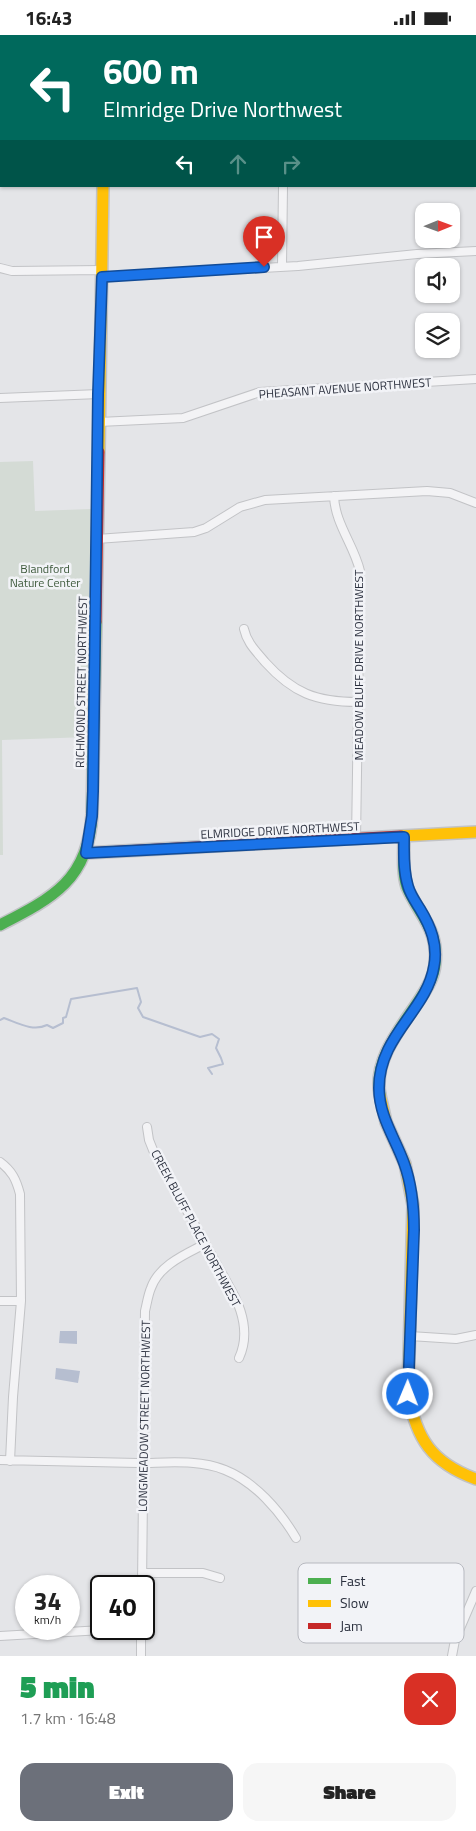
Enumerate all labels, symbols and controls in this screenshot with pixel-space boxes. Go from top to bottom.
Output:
text: 16:43 [25,3,72,32]
text: 600 m [103,44,199,98]
icon: left [20,55,85,120]
text: Elmridge Drive Northwest [103,92,342,126]
icon: left [171,150,199,178]
icon: ahead [224,150,252,178]
icon: right [277,150,305,178]
north arrow [415,203,460,247]
map controls [415,203,460,358]
pin [243,216,285,267]
icon: arrive [250,223,278,251]
button: sound [415,258,460,303]
button: layers [415,313,460,358]
street label: PHEASANT AVENUE NORTHWEST [258,372,433,404]
park label: Blandford Nature Center [10,559,80,592]
street label: MEADOW BLUFF DRIVE NORTHWEST [349,569,368,760]
street label: RICHMOND STREET NORTHWEST [70,595,92,768]
street label: ELMRIDGE DRIVE NORTHWEST [200,816,361,844]
street label: CREEK BLUFF PLACE NORTHWEST [146,1146,246,1311]
street label: LONGMEADOW STREET NORTHWEST [133,1319,155,1512]
position arrow [381,1367,433,1419]
legend [298,1563,464,1643]
text: Fast [340,1570,365,1591]
speed limit sign: 40 [90,1575,155,1640]
text: 34 [33,1582,62,1620]
text: Slow [340,1592,369,1613]
text: km/h [34,1610,61,1629]
text: Jam [340,1615,363,1636]
text: 5 min [20,1664,95,1710]
button: close [404,1673,456,1725]
text: 1.7 km · 16:48 [20,1706,116,1730]
button: Exit [20,1763,233,1821]
button: Share [243,1763,456,1821]

